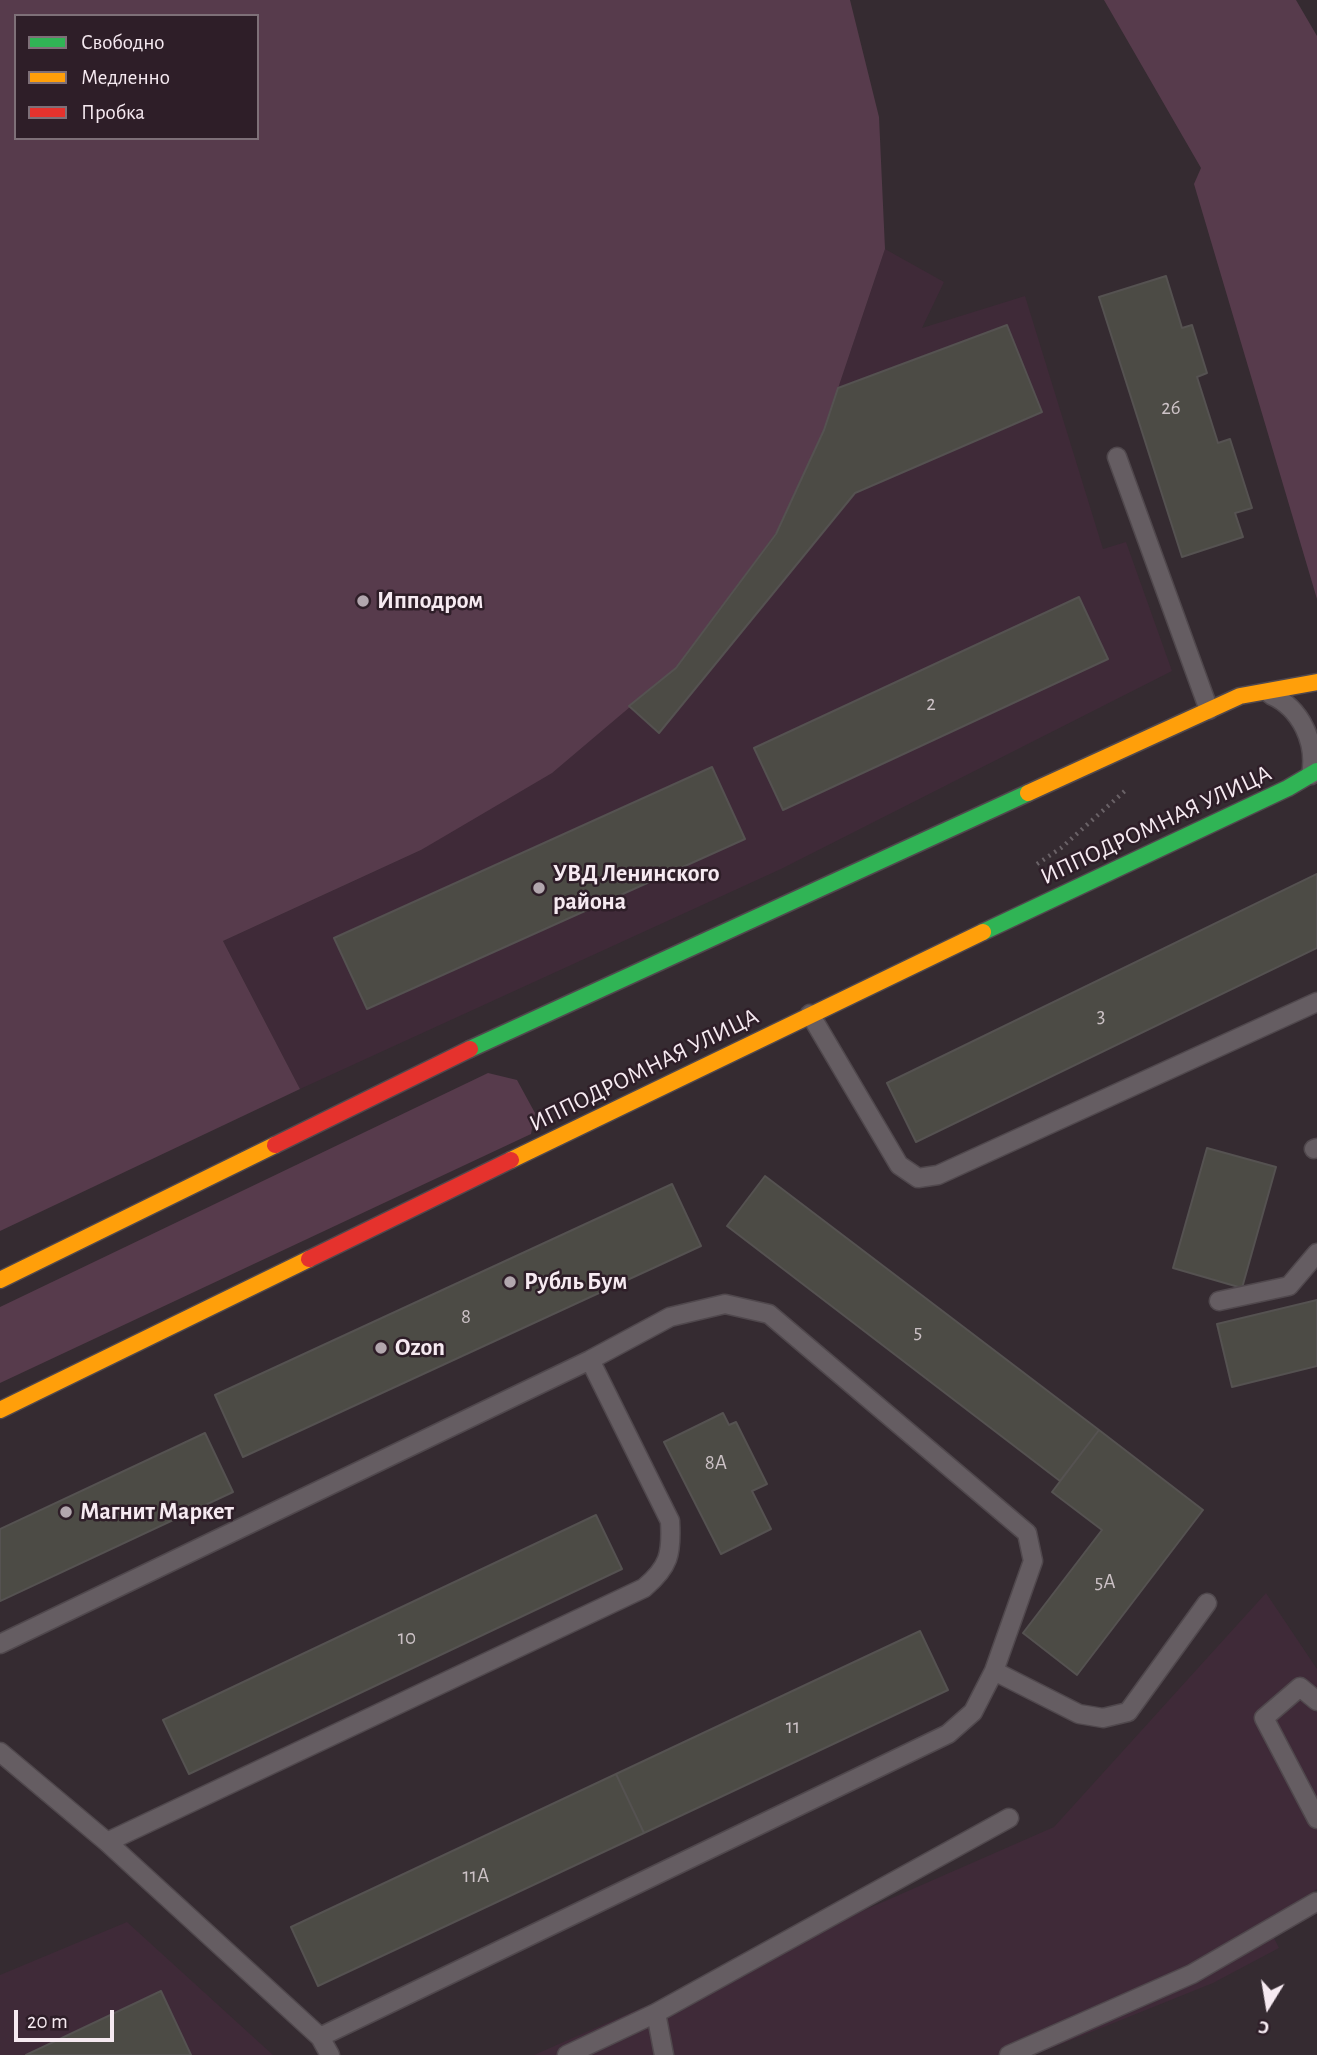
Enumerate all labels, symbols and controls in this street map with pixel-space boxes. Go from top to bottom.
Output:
legend [14,14,259,140]
text: Свободно [81,32,165,53]
text: Медленно [81,67,170,88]
text: Пробка [81,102,145,123]
house number: 26 [1161,395,1181,421]
place label: Ипподром [377,587,483,615]
marker: Ипподром [355,593,371,609]
house number: 2 [926,691,936,717]
street label: ИППОДРОМНАЯ УЛИЦА [1036,759,1276,891]
place label: УВД Ленинского района [553,860,719,916]
marker: УВД Ленинского района [531,880,547,896]
street label: ИППОДРОМНАЯ УЛИЦА [525,1002,763,1138]
house number: 3 [1097,1003,1105,1029]
place label: Рубль Бум [524,1268,627,1296]
marker: Рубль Бум [502,1274,518,1290]
house number: 8 [461,1304,471,1330]
house number: 5 [914,1319,922,1345]
place label: Ozon [395,1334,445,1362]
marker: Ozon [373,1340,389,1356]
house number: 8А [705,1450,727,1476]
place label: Магнит Маркет [80,1498,234,1526]
marker: Магнит Маркет [58,1504,74,1520]
house number: 5А [1094,1569,1116,1595]
house number: 10 [398,1625,416,1651]
house number: 11 [786,1714,800,1740]
house number: 11А [463,1863,489,1889]
north arrow [1233,1971,1303,2041]
scale bar [18,1996,117,2040]
text: 20 m [27,2011,68,2032]
text: С [1257,2017,1271,2037]

